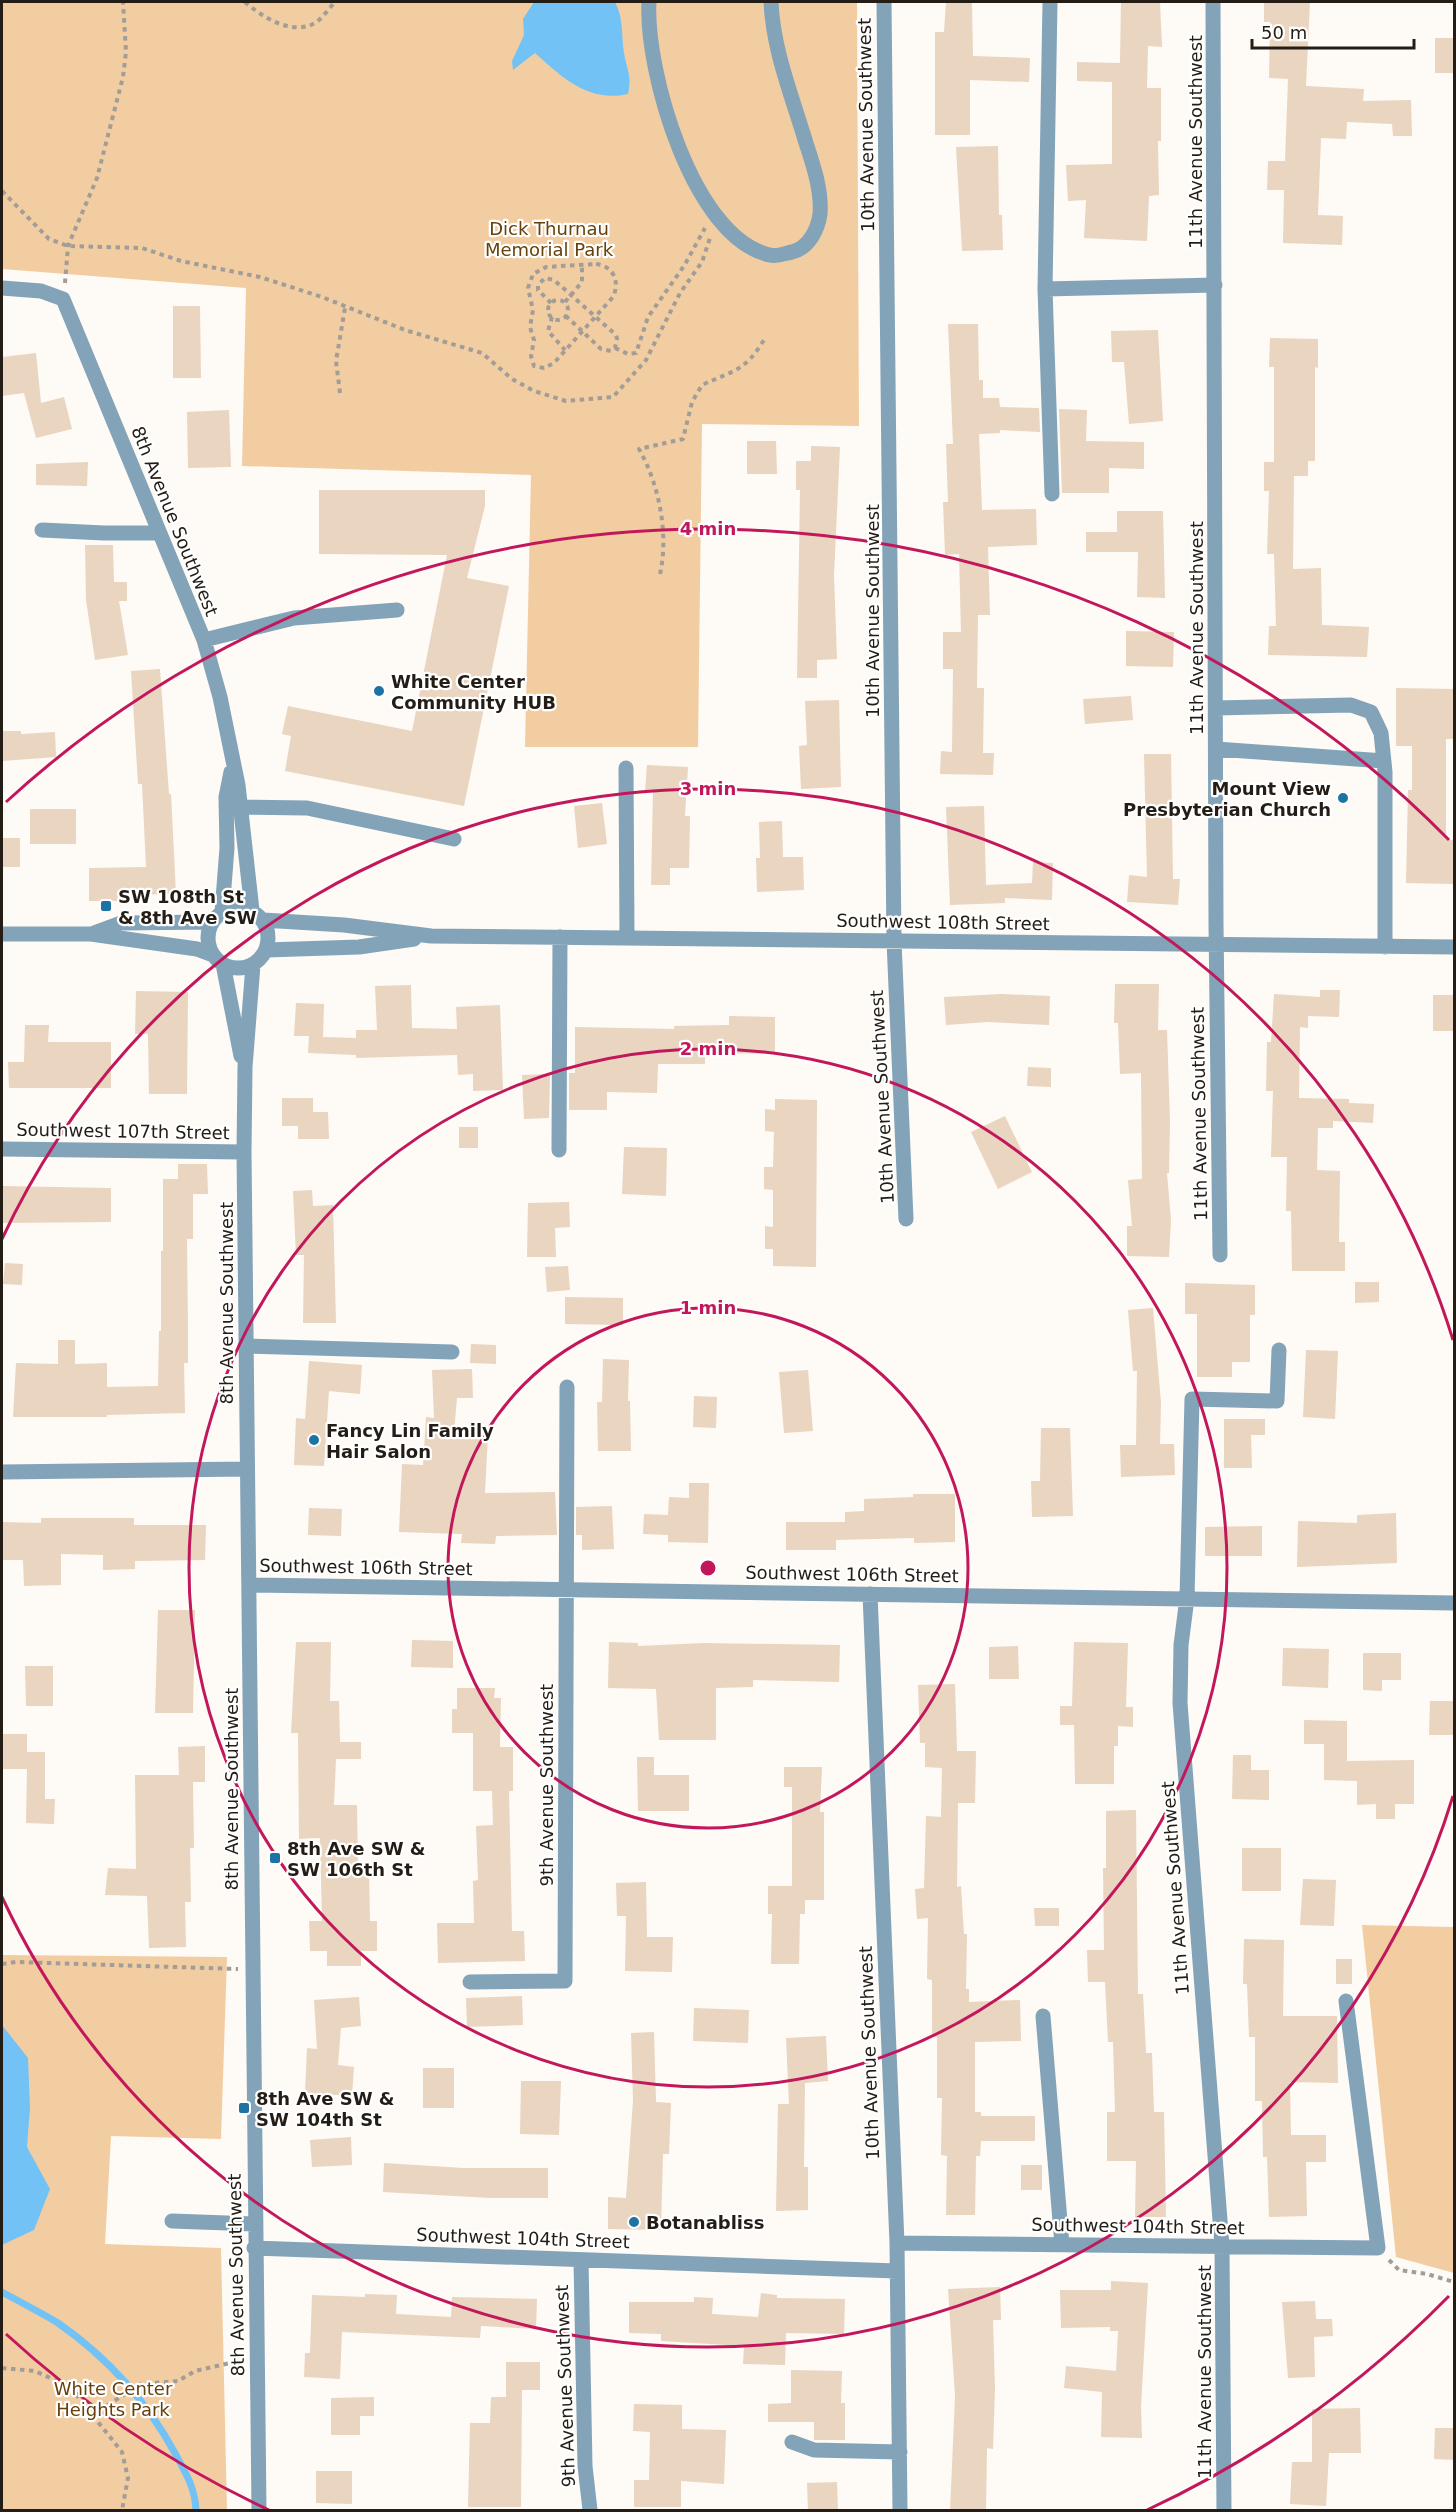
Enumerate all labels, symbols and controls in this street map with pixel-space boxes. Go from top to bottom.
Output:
scale bar [1252,12,1414,50]
street label: 10th Avenue Southwest [854,18,878,232]
text: 50 m [1261,22,1307,43]
street label: 11th Avenue Southwest [1185,35,1206,249]
park label: Dick Thurnau Memorial Park [485,218,614,260]
street label: 8th Avenue Southwest [127,423,223,619]
street label: 10th Avenue Southwest [862,504,883,718]
text: 4 min [680,518,736,539]
street label: 11th Avenue Southwest [1186,521,1207,735]
place label: White Center Community HUB [391,671,556,713]
marker: White Center Community HUB [372,684,386,698]
text: 3 min [680,778,736,799]
place label: Mount View Presbyterian Church [1123,778,1331,820]
marker: Mount View Presbyterian Church [1336,791,1350,805]
place label: SW 108th St & 8th Ave SW [118,886,257,928]
marker: SW 108th St & 8th Ave SW [99,899,113,913]
street label: Southwest 108th Street [836,910,1050,934]
street label: 10th Avenue Southwest [866,989,898,1205]
street label: 11th Avenue Southwest [1187,1007,1211,1221]
text: 2 min [680,1038,736,1059]
street label: Southwest 107th Street [16,1119,230,1143]
street label: 8th Avenue Southwest [216,1202,237,1404]
text: 1 min [680,1297,736,1318]
place label: Fancy Lin Family Hair Salon [326,1420,494,1462]
marker: Fancy Lin Family Hair Salon [307,1433,321,1447]
street label: Southwest 106th Street [259,1555,473,1579]
centre of rings [698,1558,718,1578]
street label: Southwest 106th Street [745,1562,959,1586]
street label: 9th Avenue Southwest [536,1684,557,1886]
street label: 8th Avenue Southwest [221,1688,242,1890]
street label: 11th Avenue Southwest [1157,1780,1193,1996]
place label: 8th Ave SW & SW 106th St [287,1838,426,1880]
marker: 8th Ave SW & SW 106th St [268,1851,282,1865]
street label: 10th Avenue Southwest [855,1946,883,2160]
place label: 8th Ave SW & SW 104th St [256,2088,395,2130]
marker: 8th Ave SW & SW 104th St [237,2101,251,2115]
street label: 8th Avenue Southwest [224,2173,248,2377]
place label: Botanabliss [646,2212,764,2233]
street label: Southwest 104th Street [1031,2214,1245,2238]
marker: Botanabliss [627,2215,641,2229]
street label: Southwest 104th Street [416,2224,630,2252]
street label: 11th Avenue Southwest [1194,2265,1215,2479]
street label: 9th Avenue Southwest [551,2284,579,2488]
park label: White Center Heights Park [54,2378,173,2420]

